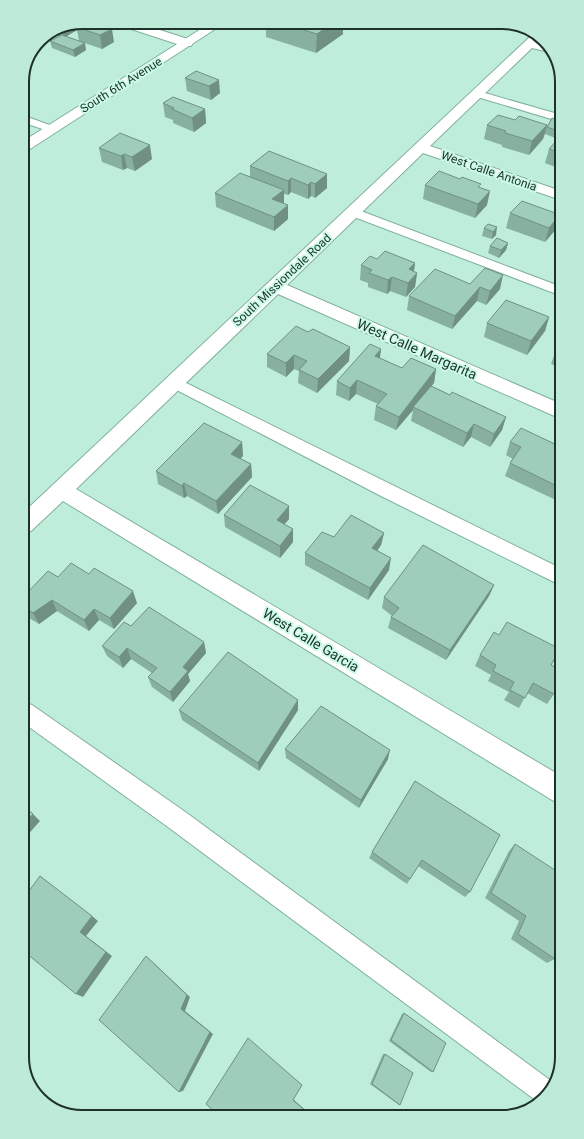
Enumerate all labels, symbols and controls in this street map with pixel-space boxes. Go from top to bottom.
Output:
street label: South 6th Avenue [78,54,164,116]
street label: West Calle Antonia [439,148,539,194]
street label: South Missiondale Road [230,231,334,329]
street label: West Calle Margarita [355,315,479,383]
street label: West Calle Garcia [260,605,362,675]

